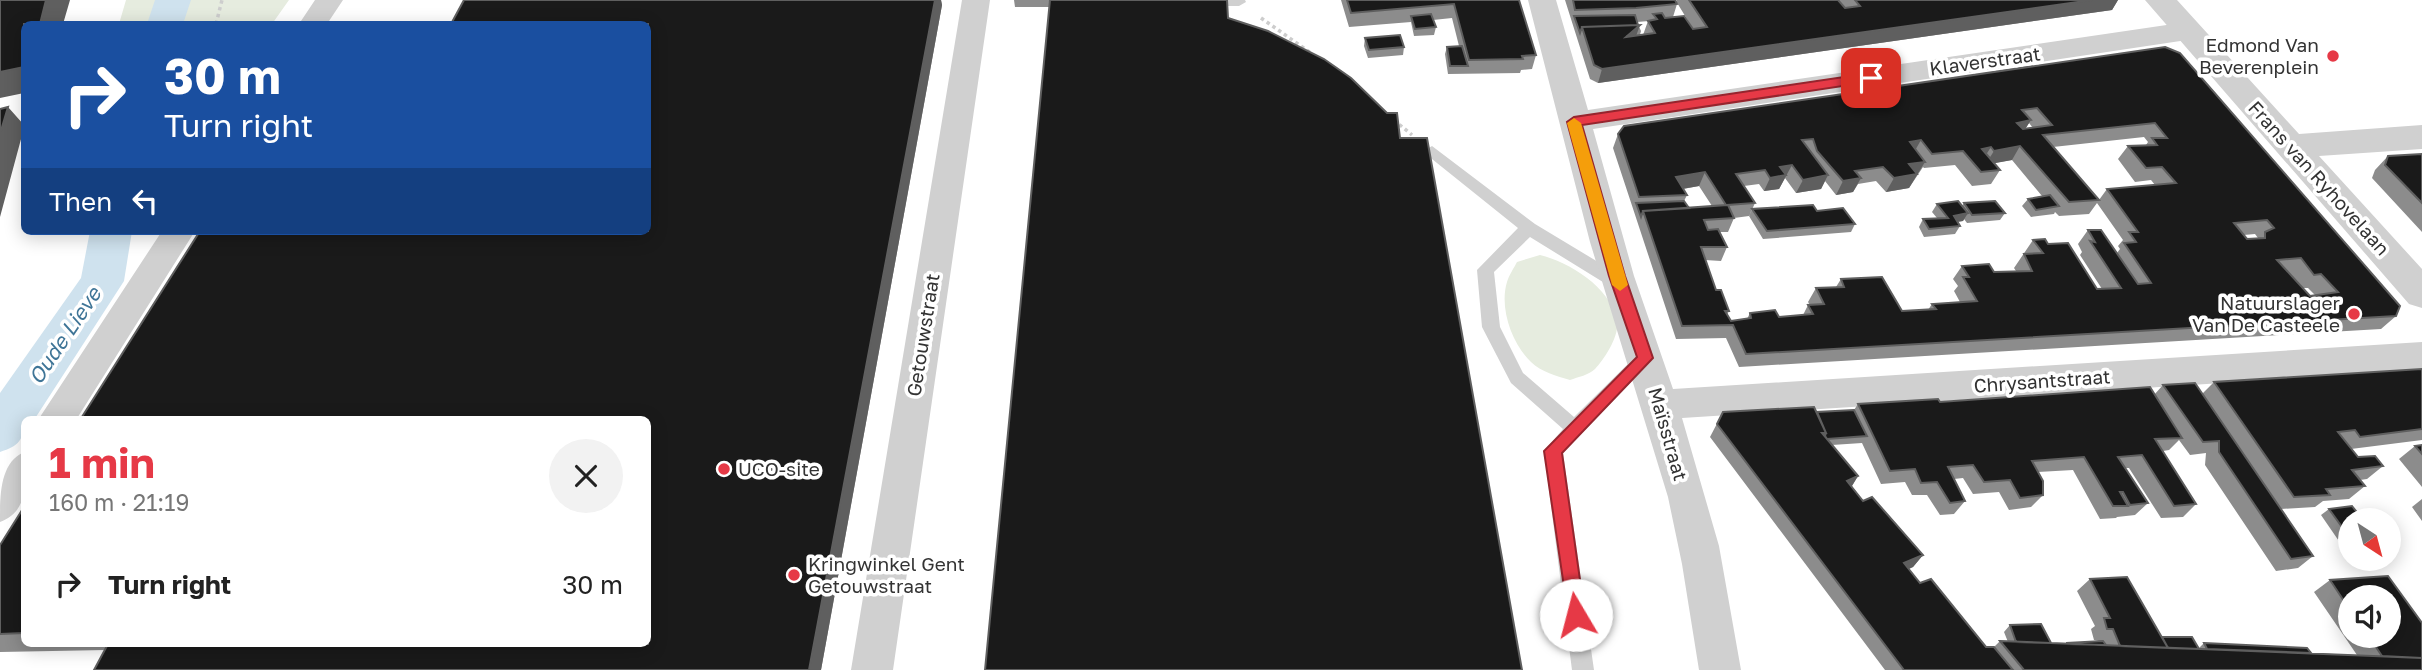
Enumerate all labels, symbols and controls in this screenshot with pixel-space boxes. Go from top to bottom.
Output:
place label: Edmond Van Beverenplein [2199,33,2319,78]
street label: Klaverstraat [1928,41,2042,80]
text: 30 m [164,46,281,105]
pin [1841,48,1901,108]
marker: Edmond Van Beverenplein [2325,48,2341,64]
icon: right [49,49,140,140]
icon: arrive [1852,59,1890,97]
street label: Frans van Ryhovelaan [2244,96,2395,260]
text: Turn right [164,106,313,144]
icon: left [126,182,164,220]
text: Then [49,186,112,217]
street label: Getouwstraat [901,272,944,398]
water label: Oude Lieve [22,280,107,389]
place label: Natuurslager Van De Casteele [2192,291,2341,336]
marker: Natuurslager Van De Casteele [2346,306,2362,322]
street label: Chrysantstraat [1973,364,2111,397]
street label: Maïsstraat [1644,385,1693,483]
text: 1 min [49,437,155,487]
button: close [549,439,623,513]
place label: UCO-site [738,457,820,480]
marker: UCO-site [716,461,732,477]
text: 160 m · 21:19 [49,488,189,516]
north arrow [2338,508,2401,570]
map controls [2338,508,2401,648]
place label: Kringwinkel Gent Getouwstraat [808,552,965,597]
icon: right [49,565,87,603]
marker: Kringwinkel Gent Getouwstraat [786,567,802,583]
text: Turn right [108,569,231,600]
text: 30 m [562,569,623,600]
position arrow [1539,578,1613,652]
button: sound [2338,585,2401,648]

